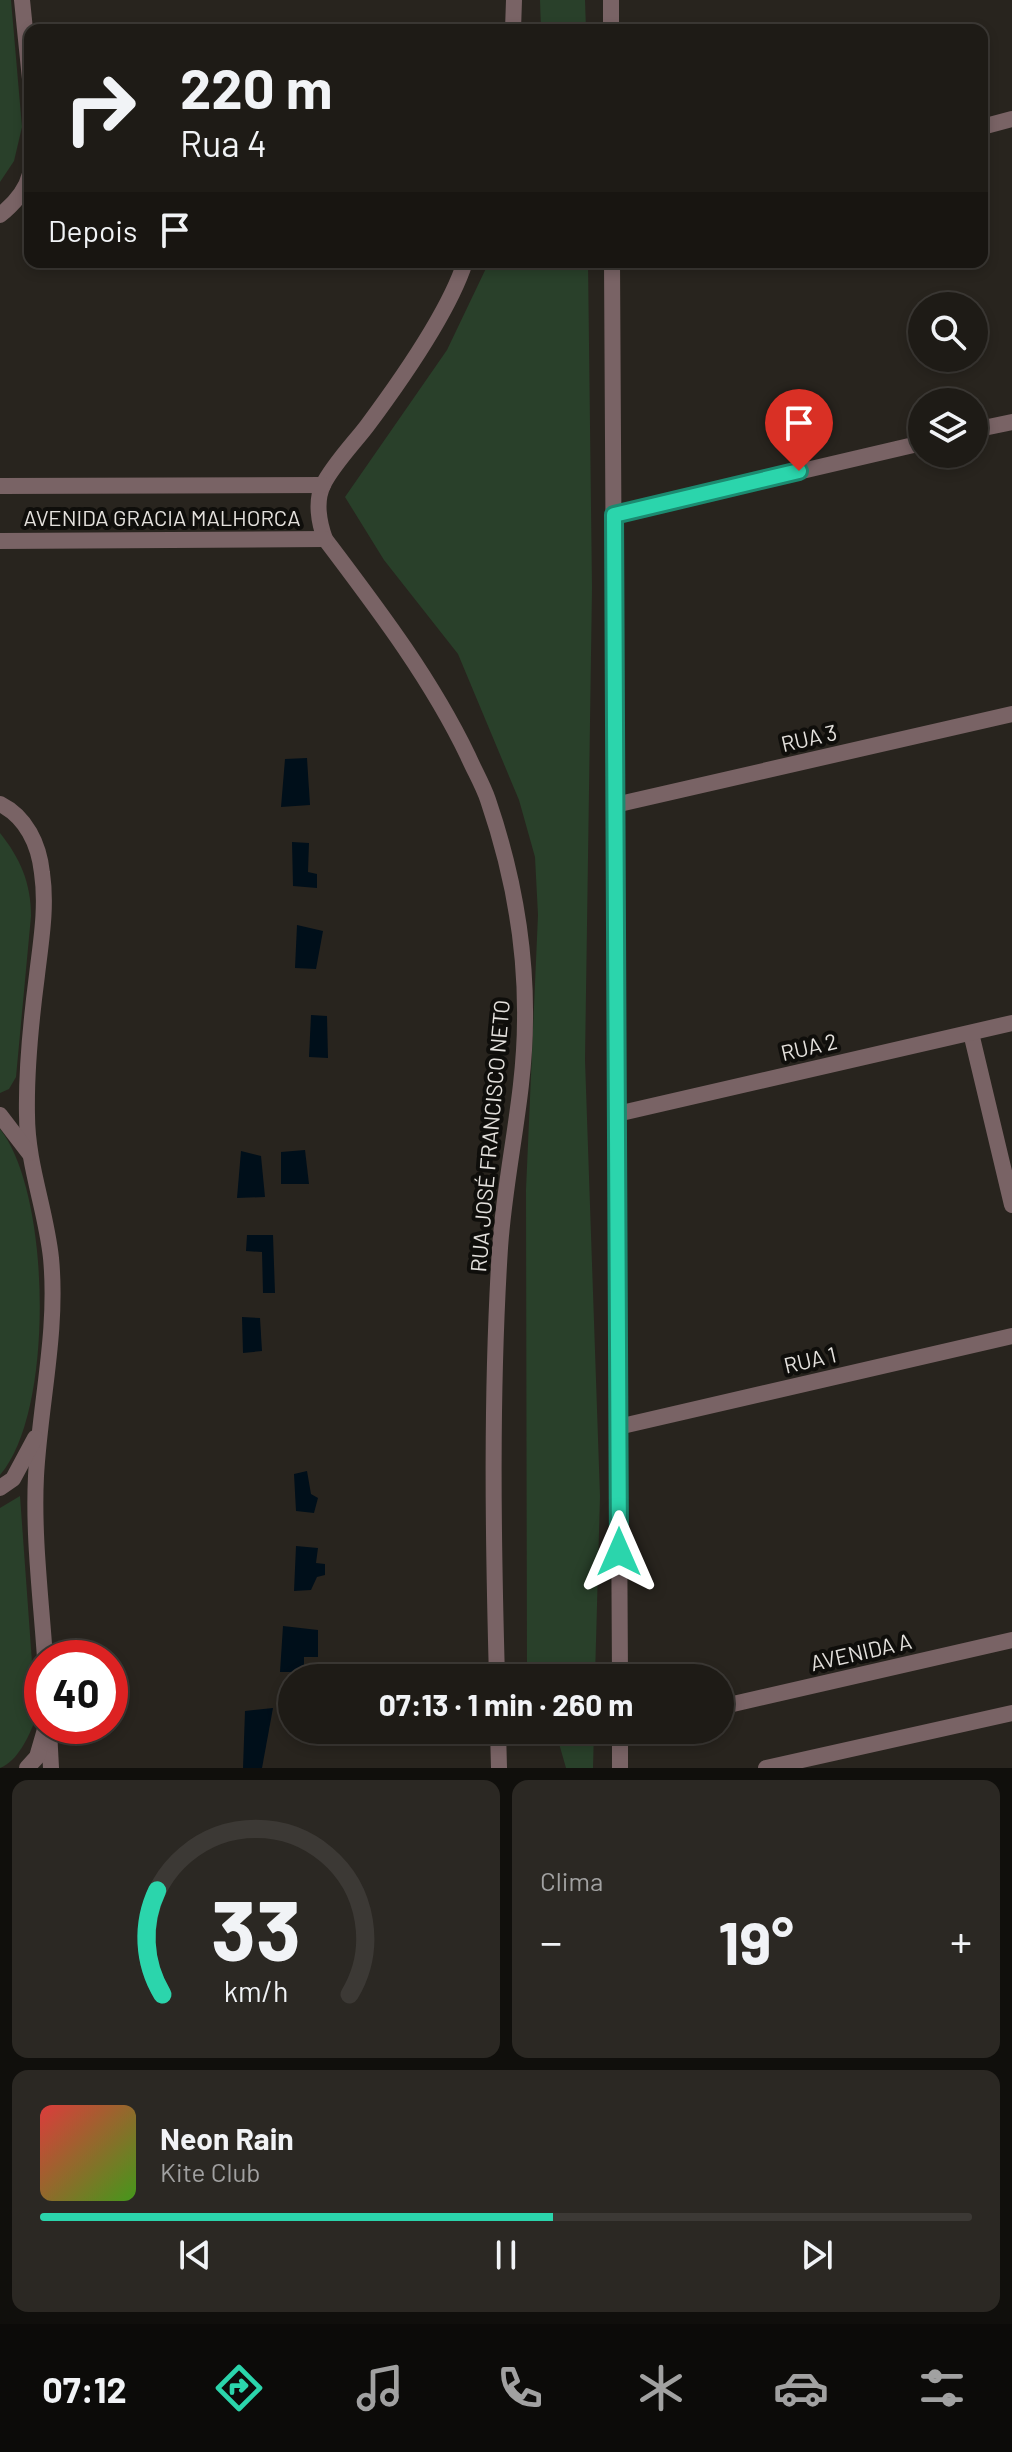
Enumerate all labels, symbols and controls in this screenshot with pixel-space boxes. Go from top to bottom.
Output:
text: 220 m [180,53,333,120]
icon: right [48,56,152,160]
text: Rua 4 [180,121,267,164]
icon: arrive [153,208,197,252]
text: Depois [48,212,137,248]
map controls [908,292,988,468]
button: search [908,292,988,372]
button: layers [908,388,988,468]
pin [765,389,833,471]
icon: arrive [777,401,821,445]
street label: AVENIDA GRACIA MALHORCA [23,504,301,530]
street label: RUA 3 [778,718,839,756]
street label: RUA JOSÉ FRANCISCO NETO [464,999,514,1273]
street label: RUA 2 [778,1027,840,1065]
street label: RUA 1 [781,1340,839,1378]
position arrow [577,1510,661,1594]
street label: AVENIDA A [808,1627,914,1675]
speed limit sign: 40 [24,1640,128,1744]
text: 07:13 · 1 min · 260 m [379,1686,633,1722]
text: Clima [540,1865,603,1896]
text: 33 [211,1878,301,1978]
text: 19° [718,1905,794,1977]
text: − [540,1914,562,1967]
text: + [950,1914,972,1967]
text: km/h [224,1973,288,2008]
text: Neon Rain [160,2120,294,2156]
text: Kite Club [160,2156,261,2187]
icon: previous [173,2233,217,2277]
icon: pause [484,2233,528,2277]
icon: next [795,2233,839,2277]
icon: directions [211,2360,267,2416]
icon: music [352,2360,408,2416]
icon: phone [492,2360,548,2416]
icon: climate [633,2360,689,2416]
icon: car [773,2360,829,2416]
icon: filters [914,2360,970,2416]
text: 07:12 [42,2367,127,2410]

